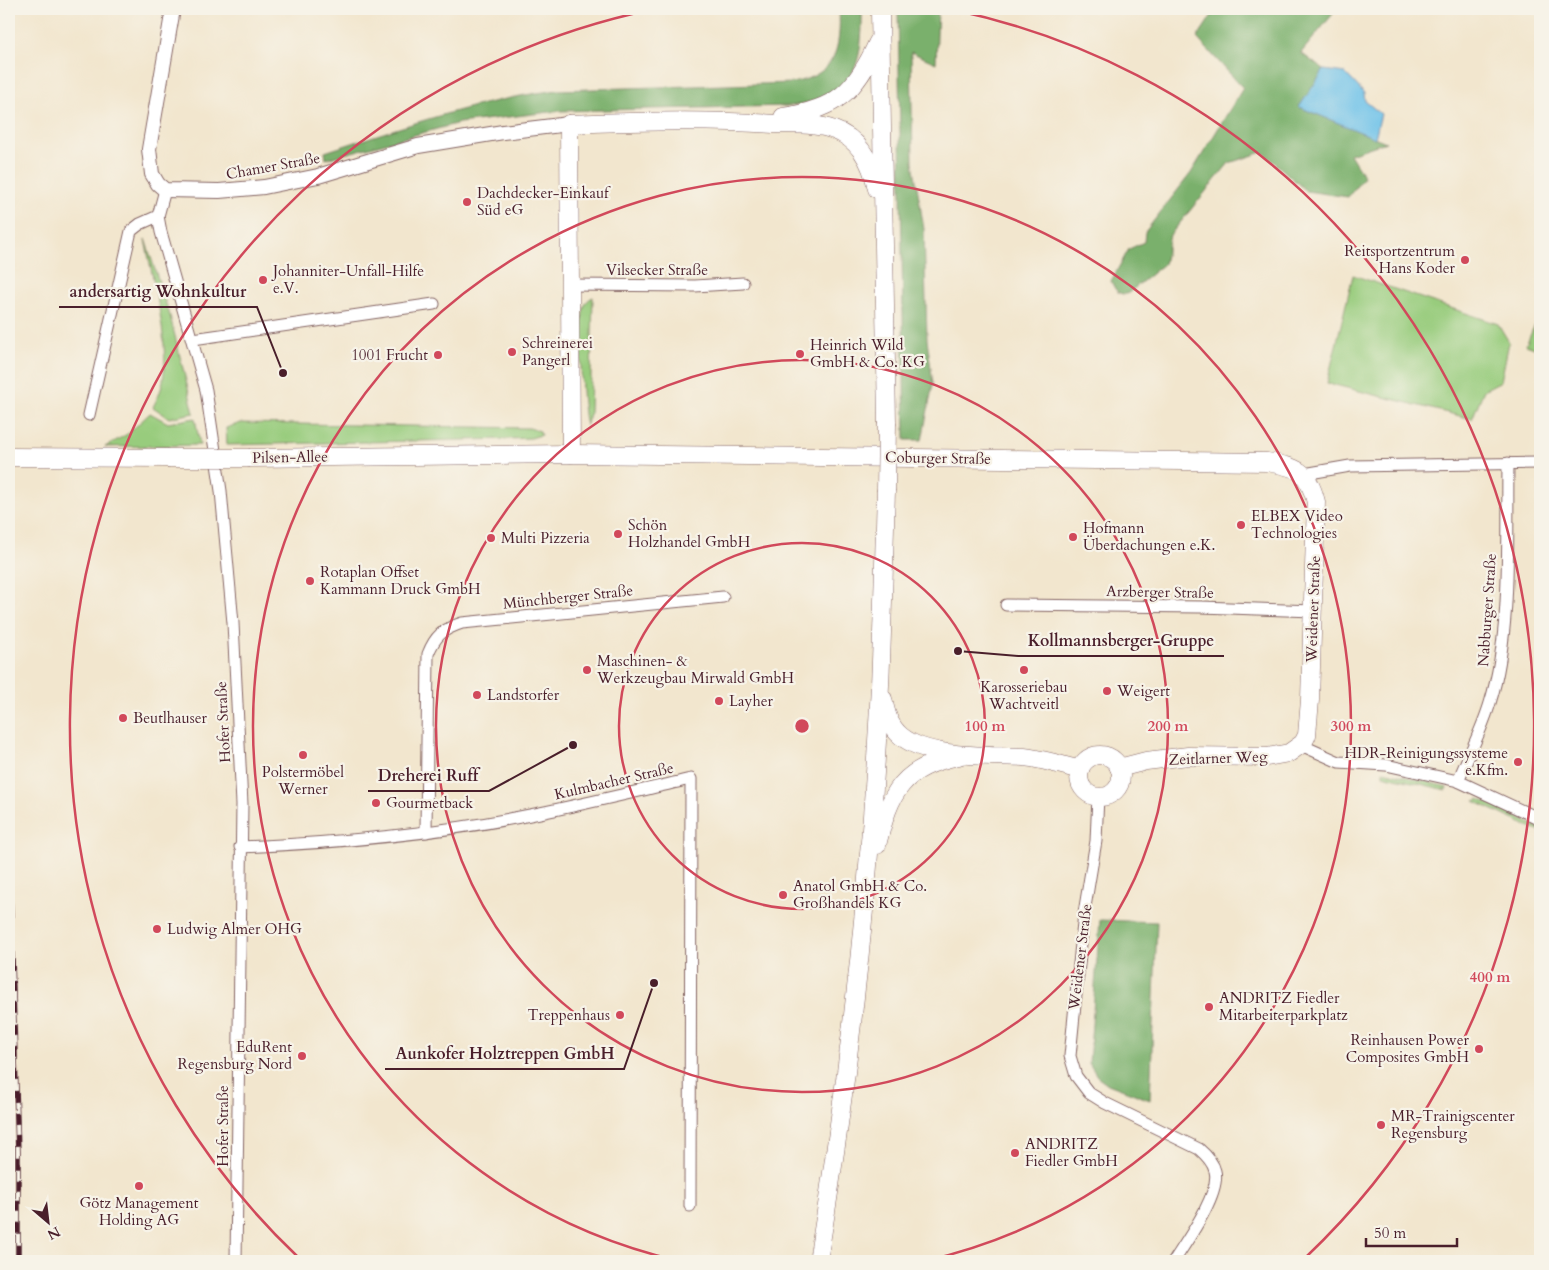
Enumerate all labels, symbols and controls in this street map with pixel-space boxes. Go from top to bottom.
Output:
street label: Chamer Straße [224,148,322,184]
place label: Dachdecker-Einkauf Süd eG [477,183,611,220]
marker: Dachdecker-Einkauf Süd eG [461,196,473,208]
place label: Reitsportzentrum Hans Koder [1344,241,1456,278]
marker: Reitsportzentrum Hans Koder [1459,254,1471,266]
street label: Vilsecker Straße [606,260,708,280]
place label: Johanniter-Unfall-Hilfe e.V. [271,261,424,298]
marker: Johanniter-Unfall-Hilfe e.V. [257,274,269,286]
callout: andersartig Wohnkultur [59,276,257,307]
text: andersartig Wohnkultur [69,281,247,303]
place label: Schreinerei Pangerl [522,333,593,370]
place label: Heinrich Wild GmbH & Co. KG [810,335,925,372]
place label: 1001 Frucht [351,345,428,365]
marker: Schreinerei Pangerl [506,346,518,358]
marker: Heinrich Wild GmbH & Co. KG [794,348,806,360]
marker: 1001 Frucht [432,349,444,361]
street label: Pilsen-Allee [252,446,328,468]
street label: Coburger Straße [885,447,991,469]
place label: ELBEX Video Technologies [1251,506,1343,543]
place label: Schön Holzhandel GmbH [628,515,751,552]
place label: Hofmann Überdachungen e.K. [1083,518,1215,555]
marker: ELBEX Video Technologies [1235,519,1247,531]
place label: Multi Pizzeria [501,528,590,548]
marker: Schön Holzhandel GmbH [612,528,624,540]
marker: Hofmann Überdachungen e.K. [1067,531,1079,543]
marker: Multi Pizzeria [485,532,497,544]
street label: Nabburger Straße [1473,552,1501,667]
street label: Weidener Straße [1301,555,1325,664]
place label: Rotaplan Offset Kammann Druck GmbH [320,562,481,599]
marker: Rotaplan Offset Kammann Druck GmbH [304,575,316,587]
street label: Münchberger Straße [502,580,634,614]
street label: Arzberger Straße [1106,581,1214,603]
callout: Kollmannsberger-Gruppe [1018,625,1224,656]
text: Kollmannsberger-Gruppe [1028,630,1214,652]
place label: Maschinen- & Werkzeugbau Mirwald GmbH [596,651,795,688]
marker: Maschinen- & Werkzeugbau Mirwald GmbH [581,664,593,676]
marker: Karosseriebau Wachtveitl [1018,664,1030,676]
place label: Karosseriebau Wachtveitl [980,677,1068,714]
street label: Hofer Straße [211,681,235,763]
place label: Weigert [1116,681,1170,701]
place label: Landstorfer [487,685,560,705]
marker: Weigert [1101,685,1113,697]
marker: Landstorfer [471,689,483,701]
place label: Layher [729,691,774,711]
marker: Layher [713,695,725,707]
place label: Beutlhauser [133,708,208,728]
marker: Beutlhauser [117,712,129,724]
text: 100 m [965,716,1006,736]
text: 200 m [1148,716,1189,736]
text: 300 m [1331,716,1372,736]
centre of rings [793,717,811,735]
place label: HDR-Reinigungssysteme e.Kfm. [1344,743,1508,780]
street label: Zeitlarner Weg [1168,746,1268,770]
marker: Polstermöbel Werner [297,749,309,761]
marker: HDR-Reinigungssysteme e.Kfm. [1512,756,1524,768]
street label: Kulmbacher Straße [552,758,676,804]
callout: Dreherei Ruff [368,760,489,791]
place label: Polstermöbel Werner [262,762,344,799]
text: Dreherei Ruff [378,765,481,787]
place label: Gourmetback [386,793,473,813]
marker: Gourmetback [370,797,382,809]
place label: Anatol GmbH & Co. Großhandels KG [793,876,927,913]
marker: Anatol GmbH & Co. Großhandels KG [777,889,789,901]
street label: Weidener Straße [1063,902,1096,1012]
place label: Ludwig Almer OHG [167,919,302,939]
marker: Ludwig Almer OHG [151,923,163,935]
text: 400 m [1470,967,1511,987]
place label: ANDRITZ Fiedler Mitarbeiterparkplatz [1219,988,1348,1025]
marker: ANDRITZ Fiedler Mitarbeiterparkplatz [1203,1001,1215,1013]
place label: Treppenhaus [527,1005,610,1025]
marker: Treppenhaus [614,1009,626,1021]
place label: Reinhausen Power Composites GmbH [1346,1030,1470,1067]
place label: EduRent Regensburg Nord [177,1037,292,1074]
callout: Aunkofer Holztreppen GmbH [385,1038,624,1069]
text: Aunkofer Holztreppen GmbH [395,1043,615,1065]
marker: Reinhausen Power Composites GmbH [1473,1043,1485,1055]
marker: EduRent Regensburg Nord [296,1050,308,1062]
street label: Hofer Straße [213,1085,233,1167]
place label: MR-Trainigscenter Regensburg [1391,1106,1515,1143]
marker: MR-Trainigscenter Regensburg [1375,1119,1387,1131]
place label: ANDRITZ Fiedler GmbH [1025,1134,1118,1171]
marker: ANDRITZ Fiedler GmbH [1009,1147,1021,1159]
marker: Götz Management Holding AG [133,1180,145,1192]
place label: Götz Management Holding AG [79,1193,199,1230]
north arrow [22,1198,72,1248]
scale bar [1366,1215,1458,1247]
text: N [44,1222,64,1244]
text: 50 m [1374,1223,1406,1243]

